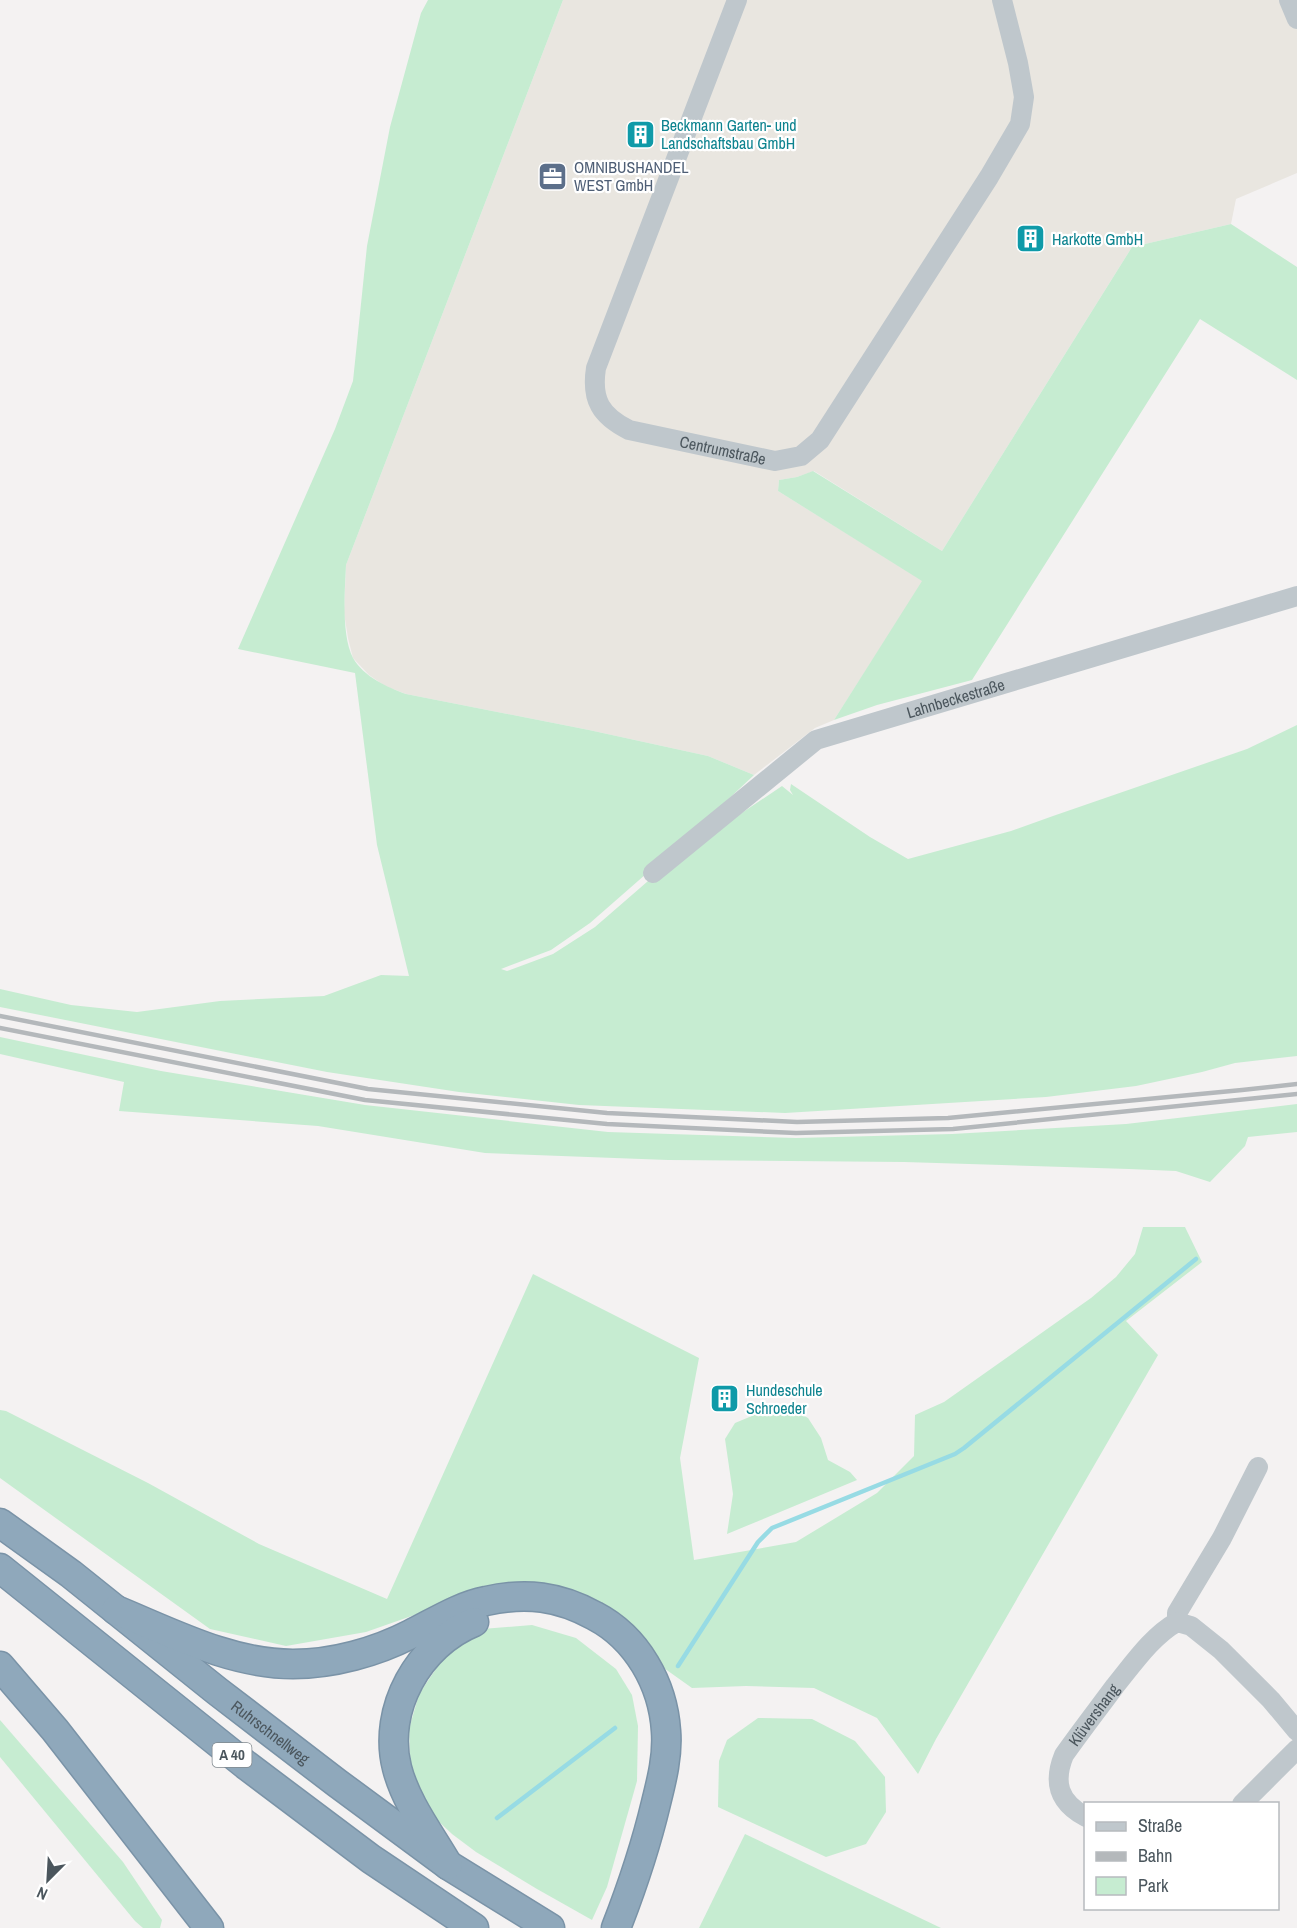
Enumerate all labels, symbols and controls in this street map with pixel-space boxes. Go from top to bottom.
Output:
place label: Beckmann Garten- und Landschaftsbau GmbH [661,114,797,154]
building icon: Beckmann Garten- und Landschaftsbau GmbH [624,118,656,150]
place label: OMNIBUSHANDEL WEST GmbH [574,156,689,196]
office icon: OMNIBUSHANDEL WEST GmbH [537,160,569,192]
building icon: Harkotte GmbH [1015,223,1047,255]
place label: Harkotte GmbH [1052,228,1143,250]
street label: Centrumstraße [678,430,768,470]
street label: Lahnbeckestraße [904,673,1007,723]
place label: Hundeschule Schroeder [746,1379,823,1419]
building icon: Hundeschule Schroeder [709,1383,741,1415]
street label: Klüvershang [1063,1678,1125,1750]
street label: Ruhrschnellweg [227,1695,315,1770]
road number: A 40 [212,1743,252,1767]
legend [1084,1802,1279,1910]
text: Straße [1138,1813,1182,1838]
text: Bahn [1138,1843,1172,1868]
north arrow [18,1850,78,1910]
text: Park [1138,1873,1169,1898]
text: N [33,1882,51,1906]

